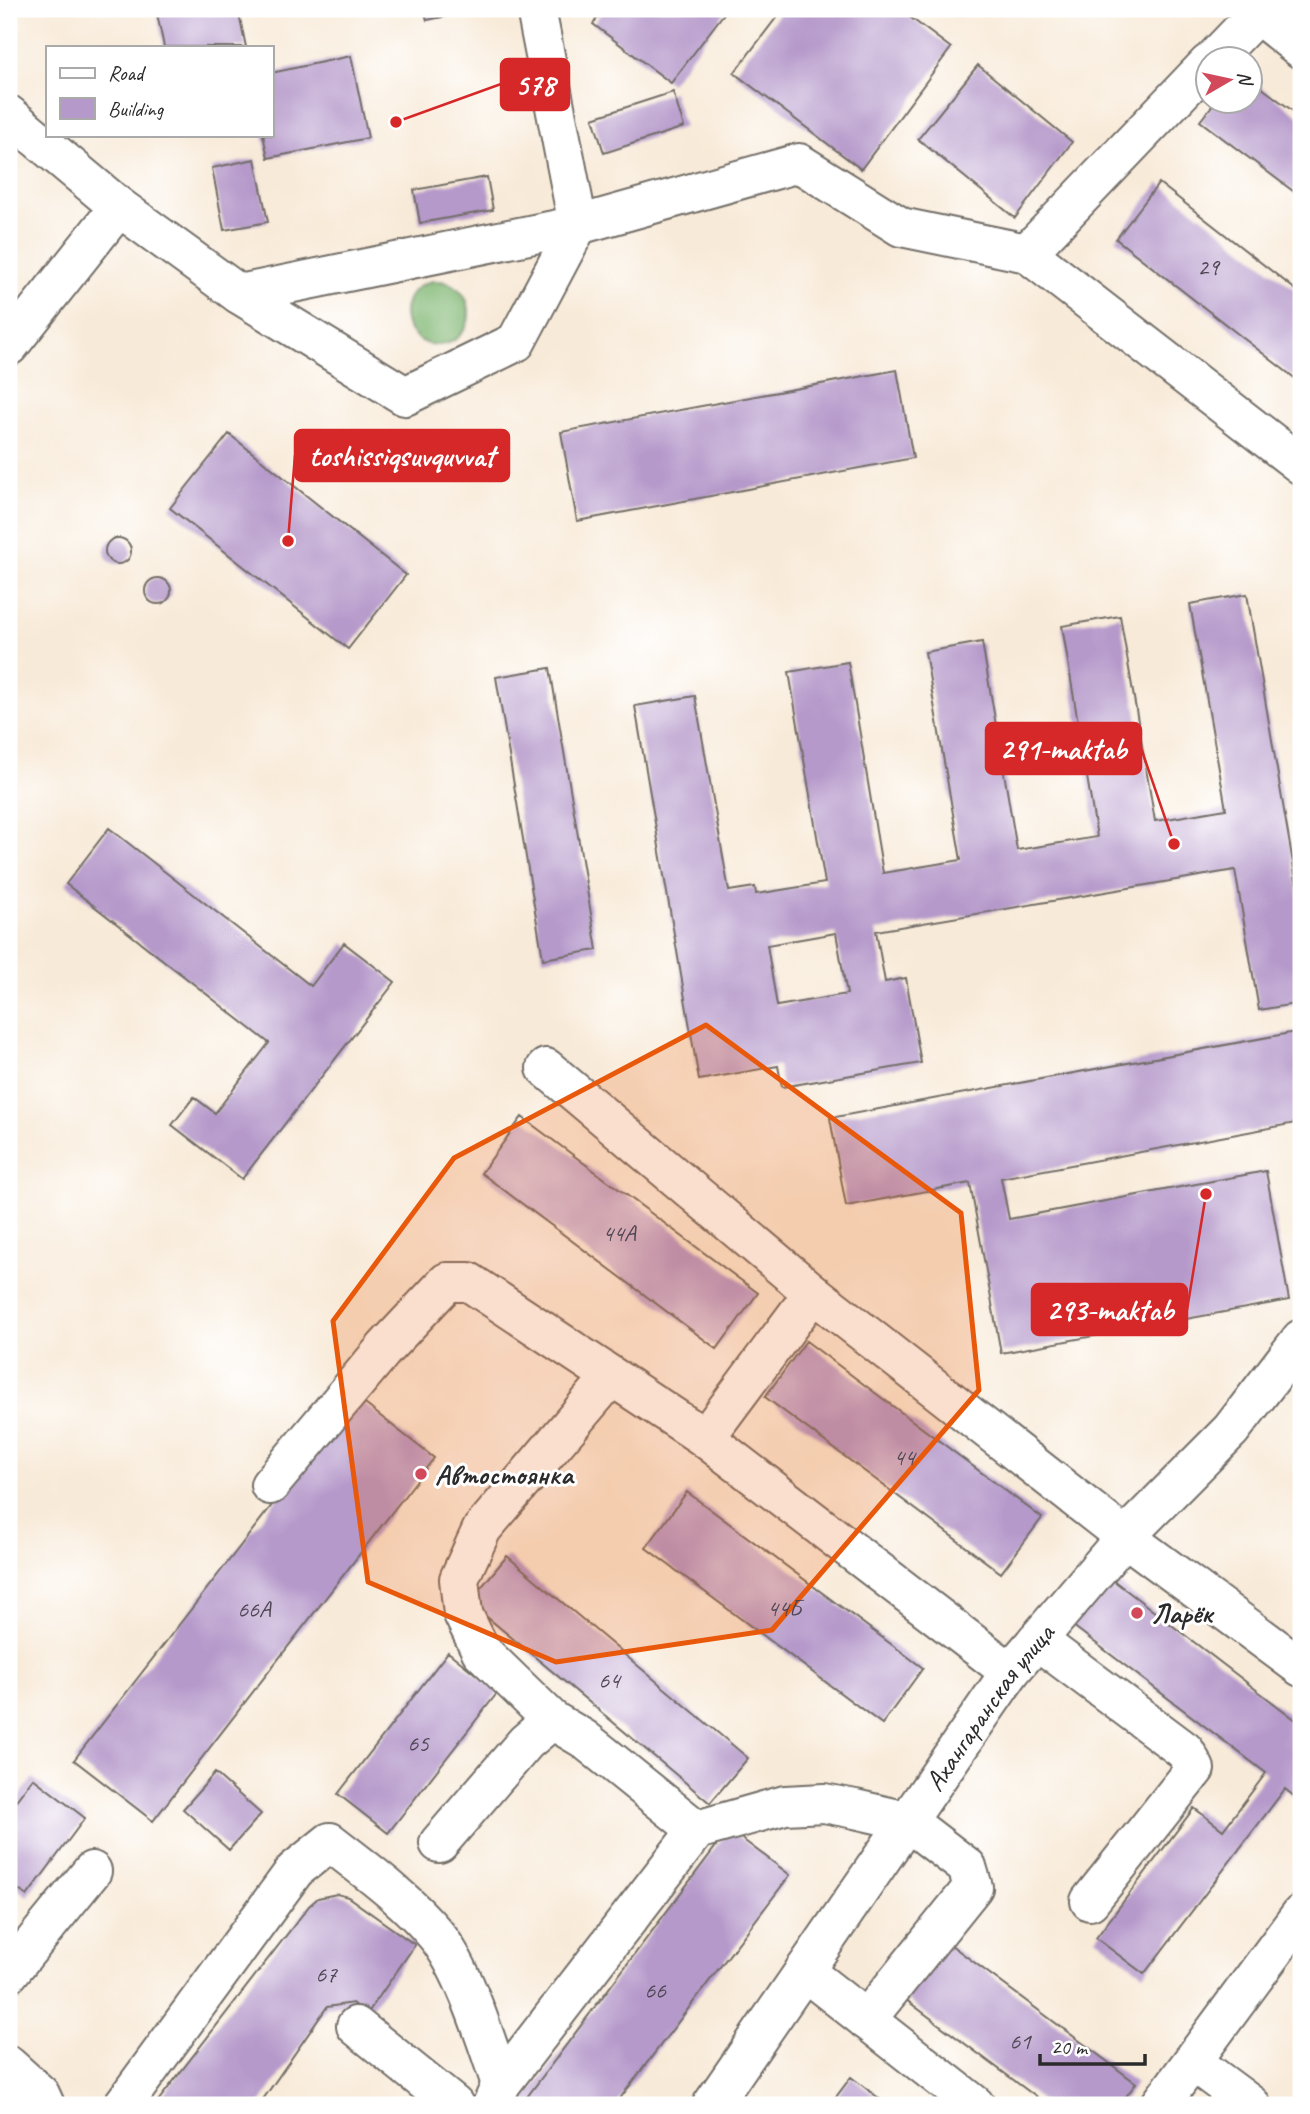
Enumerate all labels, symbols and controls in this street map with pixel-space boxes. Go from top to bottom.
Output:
legend [46,46,273,136]
north arrow [1194,46,1264,116]
callout: 578 [501,59,569,110]
text: Road [108,60,147,86]
text: 578 [515,66,558,104]
text: N [1232,70,1258,88]
text: Building [108,96,165,122]
house number: 29 [1197,252,1221,282]
callout: toshissiqsuvquvvat [295,430,509,481]
text: toshissiqsuvquvvat [309,437,500,475]
callout: 291-maktab [986,723,1141,774]
text: 291-maktab [999,730,1129,768]
house number: 44А [602,1218,637,1248]
callout: 293-maktab [1032,1284,1187,1335]
text: 293-maktab [1046,1291,1176,1329]
house number: 44 [893,1442,917,1472]
place label: Автостоянка [435,1457,575,1492]
marker: Автостоянка [413,1466,429,1482]
house number: 44Б [767,1593,805,1623]
house number: 66А [237,1594,272,1624]
place label: Ларёк [1151,1596,1215,1631]
marker: Ларёк [1129,1605,1145,1621]
street label: Ахангаранская улица [917,1615,1063,1797]
house number: 64 [598,1665,622,1695]
house number: 65 [407,1728,430,1758]
house number: 67 [315,1959,338,1989]
house number: 66 [644,1975,667,2005]
scale bar [1040,2023,1146,2067]
house number: 61 [1009,2026,1032,2056]
text: 20 m [1051,2034,1089,2060]

